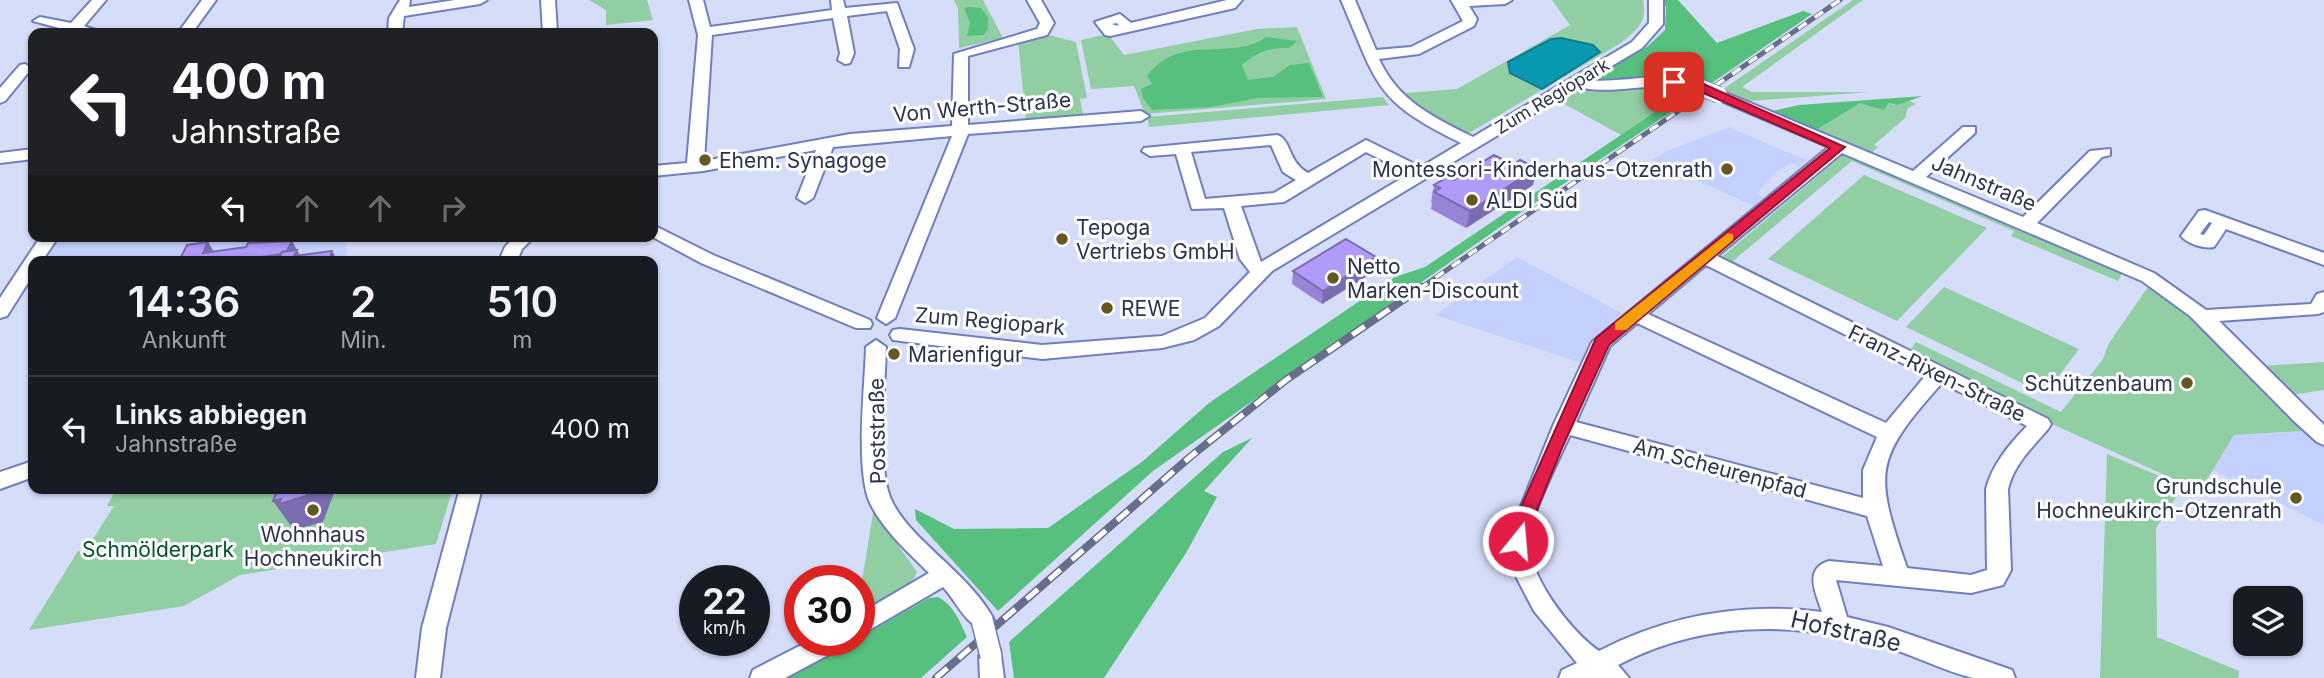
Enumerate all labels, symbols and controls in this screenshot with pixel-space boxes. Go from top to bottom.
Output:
text: 400 m [171,52,327,111]
pin [1644,52,1704,112]
street label: Zum Regiopark [1491,54,1613,138]
icon: left [56,56,147,147]
icon: arrive [1655,63,1693,101]
street label: Von Werth-Straße [892,87,1072,127]
text: Jahnstraße [171,112,341,151]
place label: Ehem. Synagoge [719,148,887,173]
street label: Jahnstraße [1928,150,2040,216]
marker: Ehem. Synagoge [697,152,713,168]
place label: Montessori-Kinderhaus-Otzenrath [1372,157,1713,182]
marker: Montessori-Kinderhaus-Otzenrath [1719,161,1735,177]
place label: ALDI Süd [1486,188,1578,213]
icon: left [215,189,253,227]
icon: ahead [288,189,326,227]
icon: ahead [361,189,399,227]
icon: right [434,189,472,227]
marker: ALDI Süd [1464,192,1480,208]
place label: Tepoga Vertriebs GmbH [1076,215,1235,264]
marker: Tepoga Vertriebs GmbH [1054,231,1070,247]
place label: Netto Marken-Discount [1347,254,1519,303]
marker: Netto Marken-Discount [1325,270,1341,286]
text: 14:36 [128,276,240,327]
text: 2 [350,276,376,327]
text: 510 [486,276,558,327]
place label: REWE [1121,296,1180,321]
marker: REWE [1099,300,1115,316]
street label: Zum Regiopark [914,302,1067,340]
street label: Franz-Rixen-Straße [1844,319,2030,427]
text: Ankunft [142,326,226,354]
text: Min. [340,326,387,354]
text: m [512,326,532,354]
place label: Marienfigur [908,342,1023,367]
marker: Marienfigur [886,346,902,362]
place label: Schützenbaum [2024,371,2173,396]
marker: Schützenbaum [2179,375,2195,391]
street label: Poststraße [864,378,890,484]
text: Links abbiegen [115,399,307,430]
icon: left [56,410,94,448]
text: 400 m [550,413,630,444]
text: Jahnstraße [115,430,237,458]
street label: Am Scheurenpfad [1631,433,1809,503]
place label: Grundschule Hochneukirch-Otzenrath [2036,474,2282,523]
marker: Grundschule Hochneukirch-Otzenrath [2288,490,2304,506]
marker: Wohnhaus Hochneukirch [305,502,321,518]
position arrow [1481,504,1555,578]
place label: Wohnhaus Hochneukirch [244,522,382,571]
park label: Schmölderpark [82,537,234,562]
speed limit sign: 30 [784,565,875,656]
text: 22 [702,580,747,622]
map controls [2233,586,2303,656]
button: layers [2233,586,2303,656]
street label: Hofstraße [1788,604,1904,658]
text: km/h [703,617,746,638]

